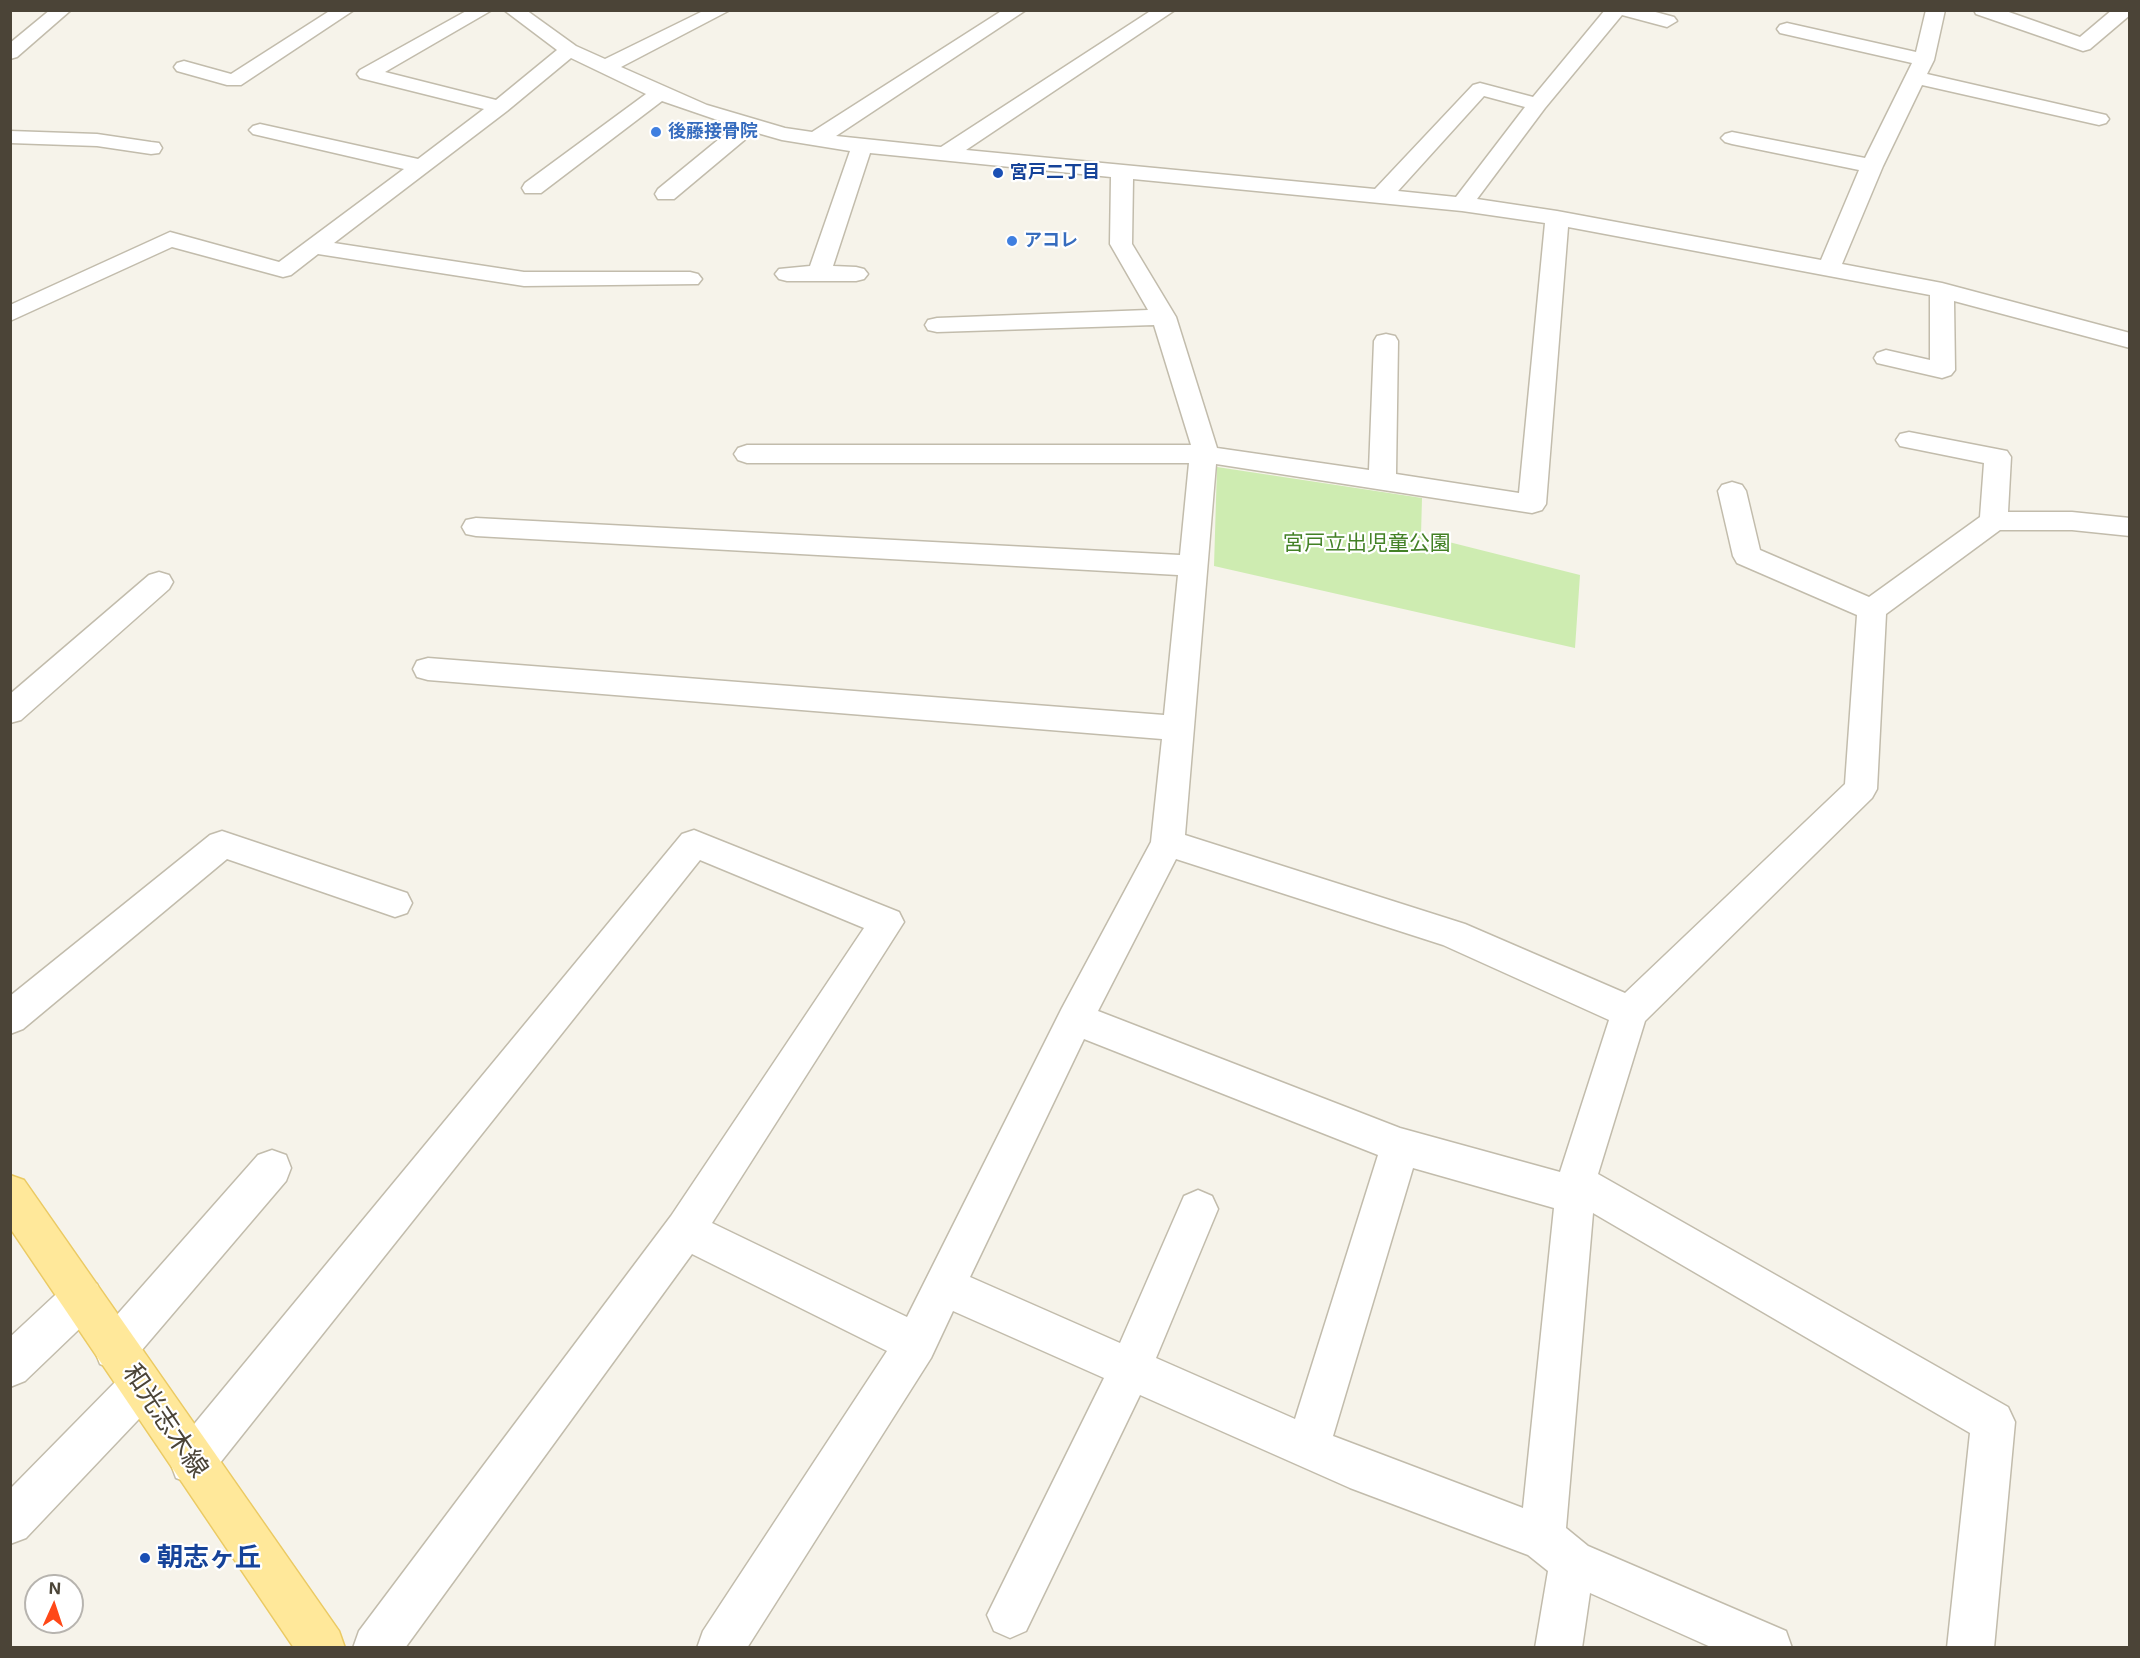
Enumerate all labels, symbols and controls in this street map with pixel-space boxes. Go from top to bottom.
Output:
place label: 後藤接骨院 [668,121,758,143]
marker: 後藤接骨院 [649,125,663,139]
place label: 宮戸二丁目 [1010,162,1100,184]
marker: 宮戸二丁目 [991,166,1005,180]
place label: アコレ [1024,230,1078,252]
marker: アコレ [1005,234,1019,248]
park label: 宮戸立出児童公園 [1283,531,1451,557]
street label: 和光志木線 [116,1358,214,1484]
place label: 朝志ヶ丘 [157,1542,261,1574]
marker: 朝志ヶ丘 [138,1551,152,1565]
north arrow [24,1574,84,1634]
text: N [48,1578,61,1598]

